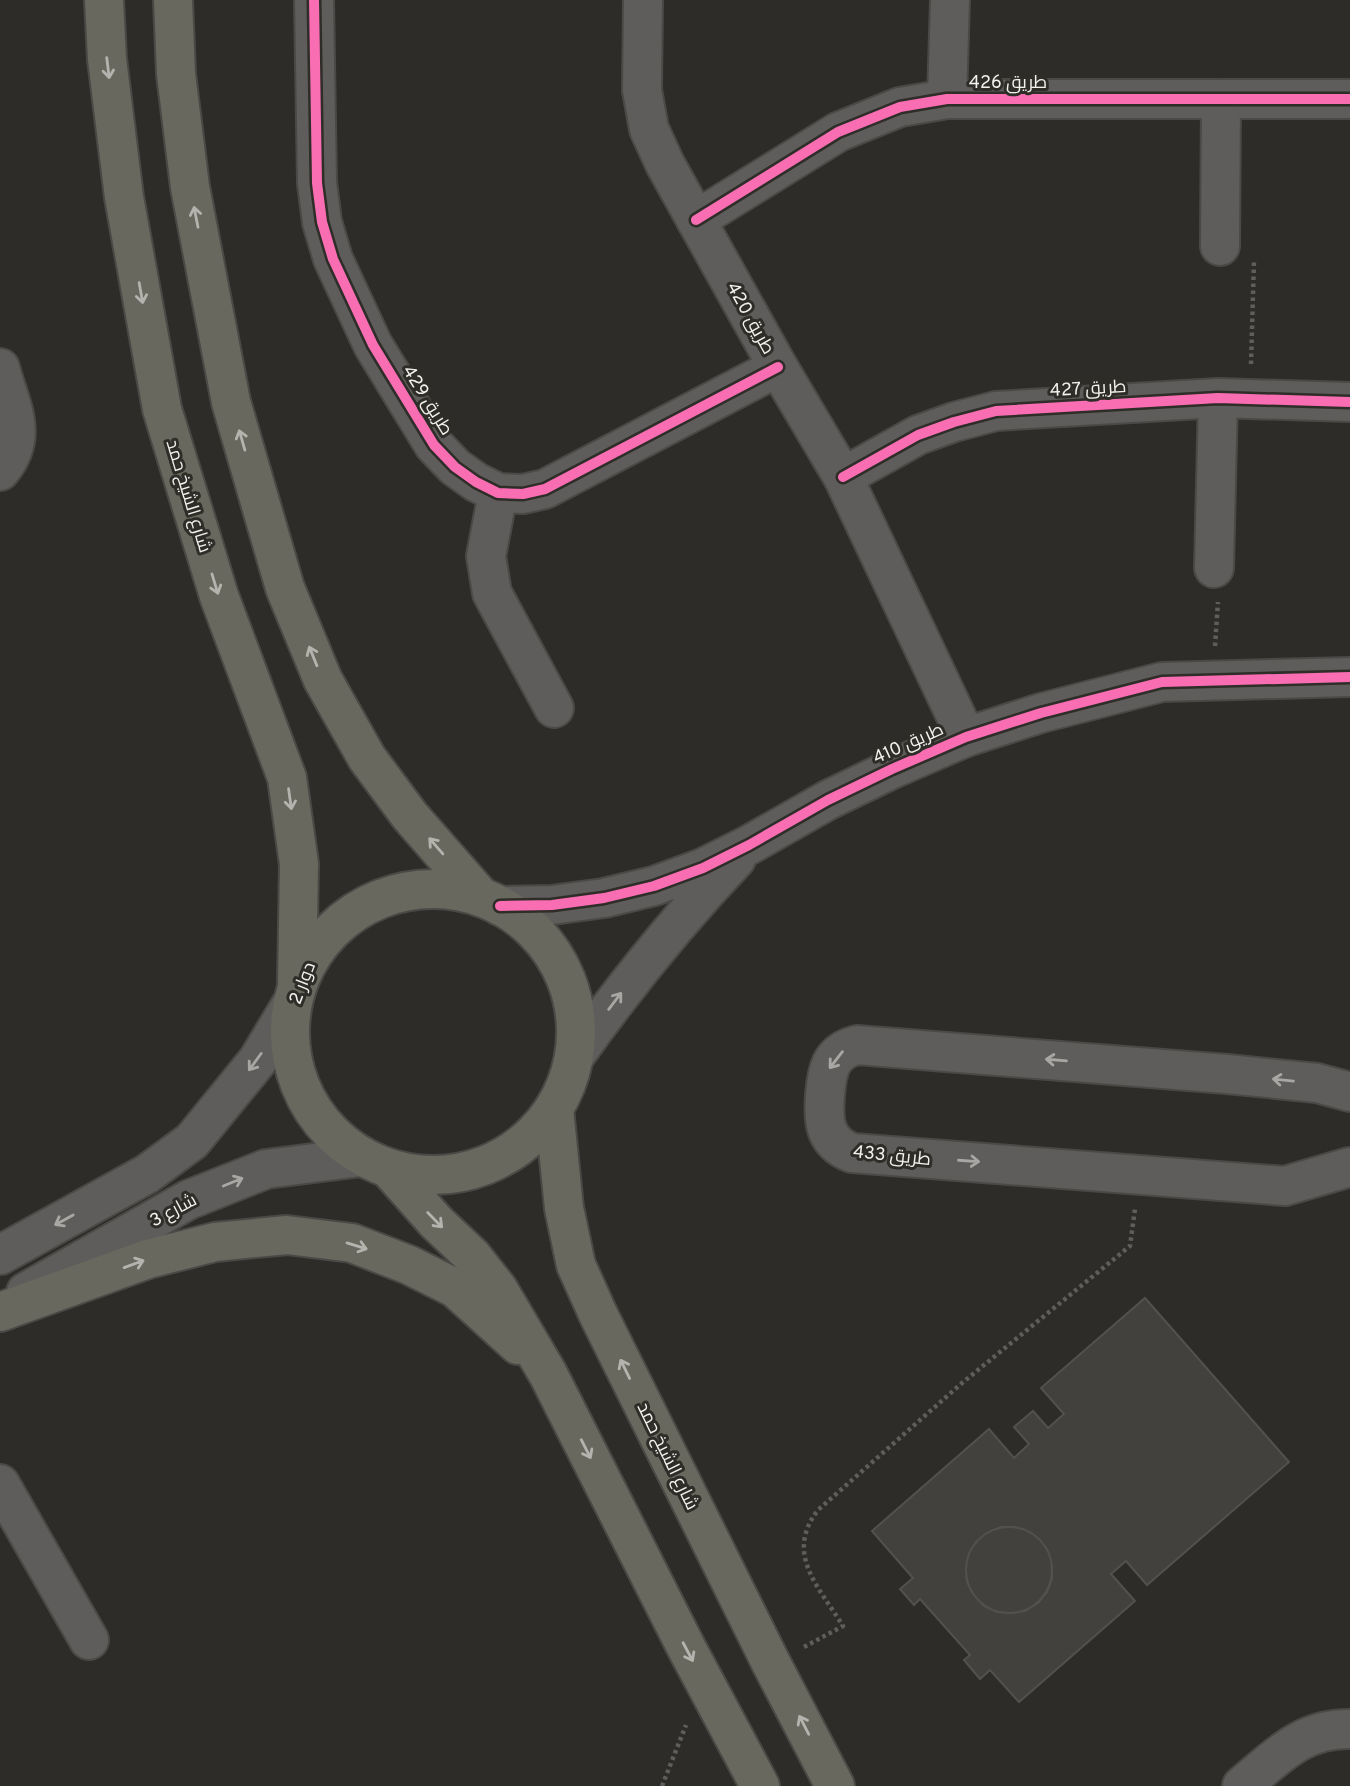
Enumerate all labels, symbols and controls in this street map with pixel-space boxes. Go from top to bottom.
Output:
one-way arrow [101,56,114,79]
street label: طريق 426 [969,72,1047,95]
one-way arrow [189,206,202,229]
street label: طريق 420 [720,279,779,359]
one-way arrow [135,281,149,304]
street label: طريق 429 [396,361,457,440]
street label: طريق 427 [1049,376,1127,403]
one-way arrow [235,429,248,452]
street label: شارع الشيخ حمد [159,437,216,556]
one-way arrow [210,573,223,595]
one-way arrow [306,645,319,667]
street label: طريق 410 [870,719,947,770]
one-way arrow [283,787,296,810]
one-way arrow [428,837,444,855]
street label: دوار 2 [285,959,322,1008]
one-way arrow [607,993,622,1011]
one-way arrow [828,1050,843,1068]
one-way arrow [248,1052,262,1071]
one-way arrow [1046,1053,1068,1066]
one-way arrow [1272,1073,1295,1086]
street label: طريق 433 [852,1141,932,1172]
one-way arrow [957,1155,980,1168]
one-way arrow [221,1175,243,1188]
street label: شارع 3 [146,1189,201,1233]
one-way arrow [426,1211,443,1228]
one-way arrow [54,1213,74,1227]
one-way arrow [345,1241,367,1253]
one-way arrow [122,1257,144,1269]
one-way arrow [617,1359,631,1380]
street label: شارع الشيخ حمد [631,1399,703,1514]
one-way arrow [579,1438,593,1459]
one-way arrow [682,1641,696,1662]
one-way arrow [797,1715,811,1736]

